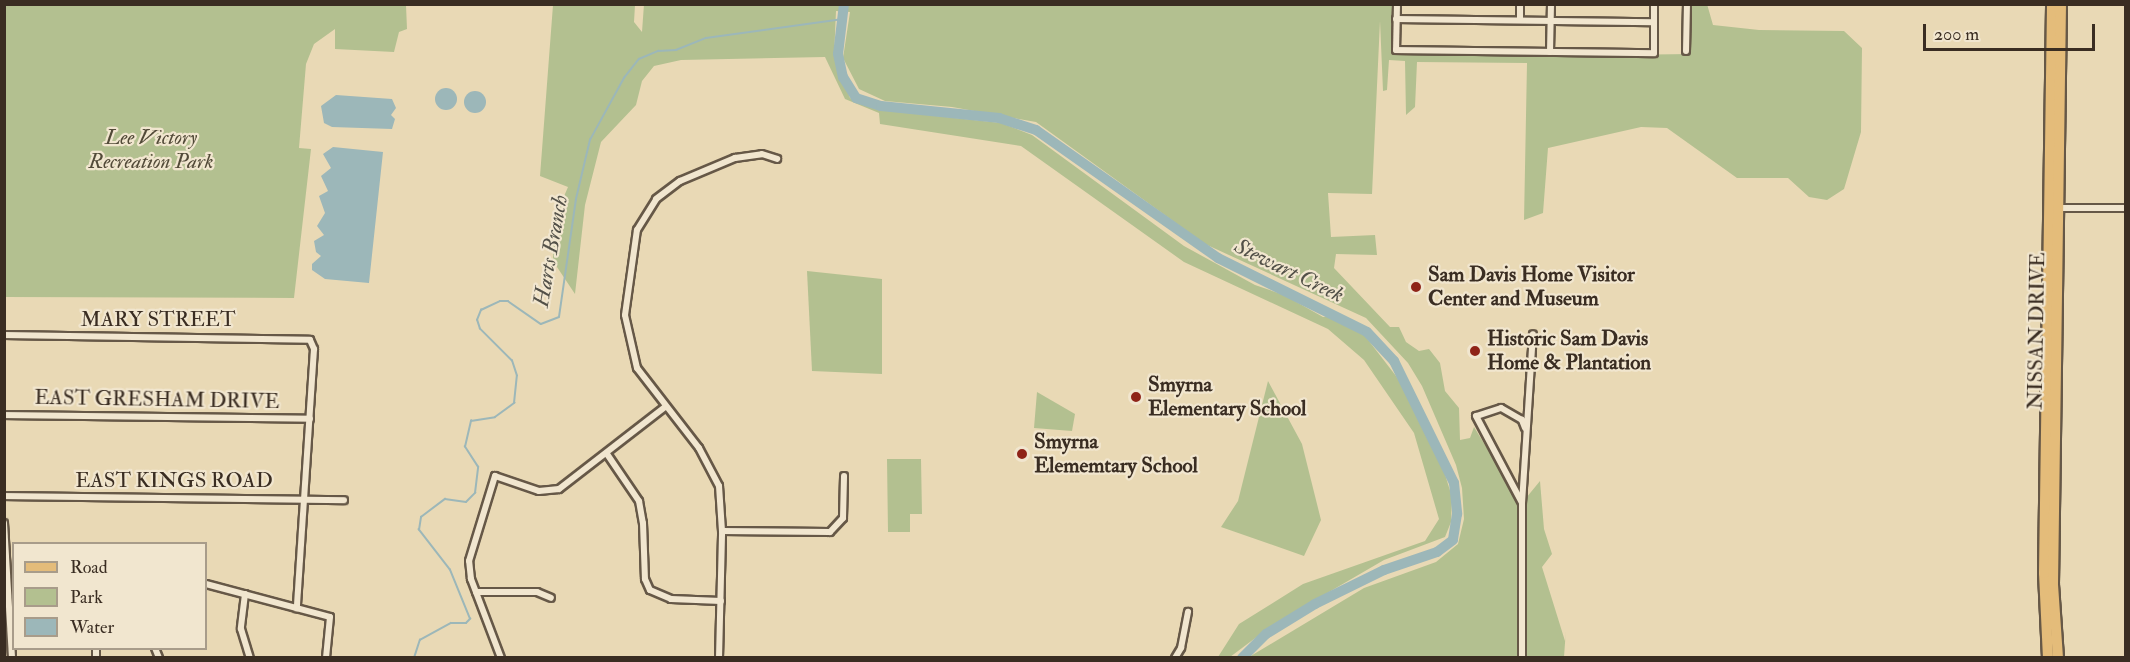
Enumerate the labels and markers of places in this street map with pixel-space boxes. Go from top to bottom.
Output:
place label: Sam Davis Home Visitor Center and Museum [1428,262,1635,312]
marker: Sam Davis Home Visitor Center and Museum [1409,280,1423,294]
place label: Historic Sam Davis Home & Plantation [1487,326,1651,376]
marker: Historic Sam Davis Home & Plantation [1468,344,1482,358]
place label: Smyrna Elementary School [1148,372,1306,422]
marker: Smyrna Elementary School [1129,390,1143,404]
place label: Smyrna Elememtary School [1034,429,1198,479]
marker: Smyrna Elememtary School [1015,447,1029,461]

